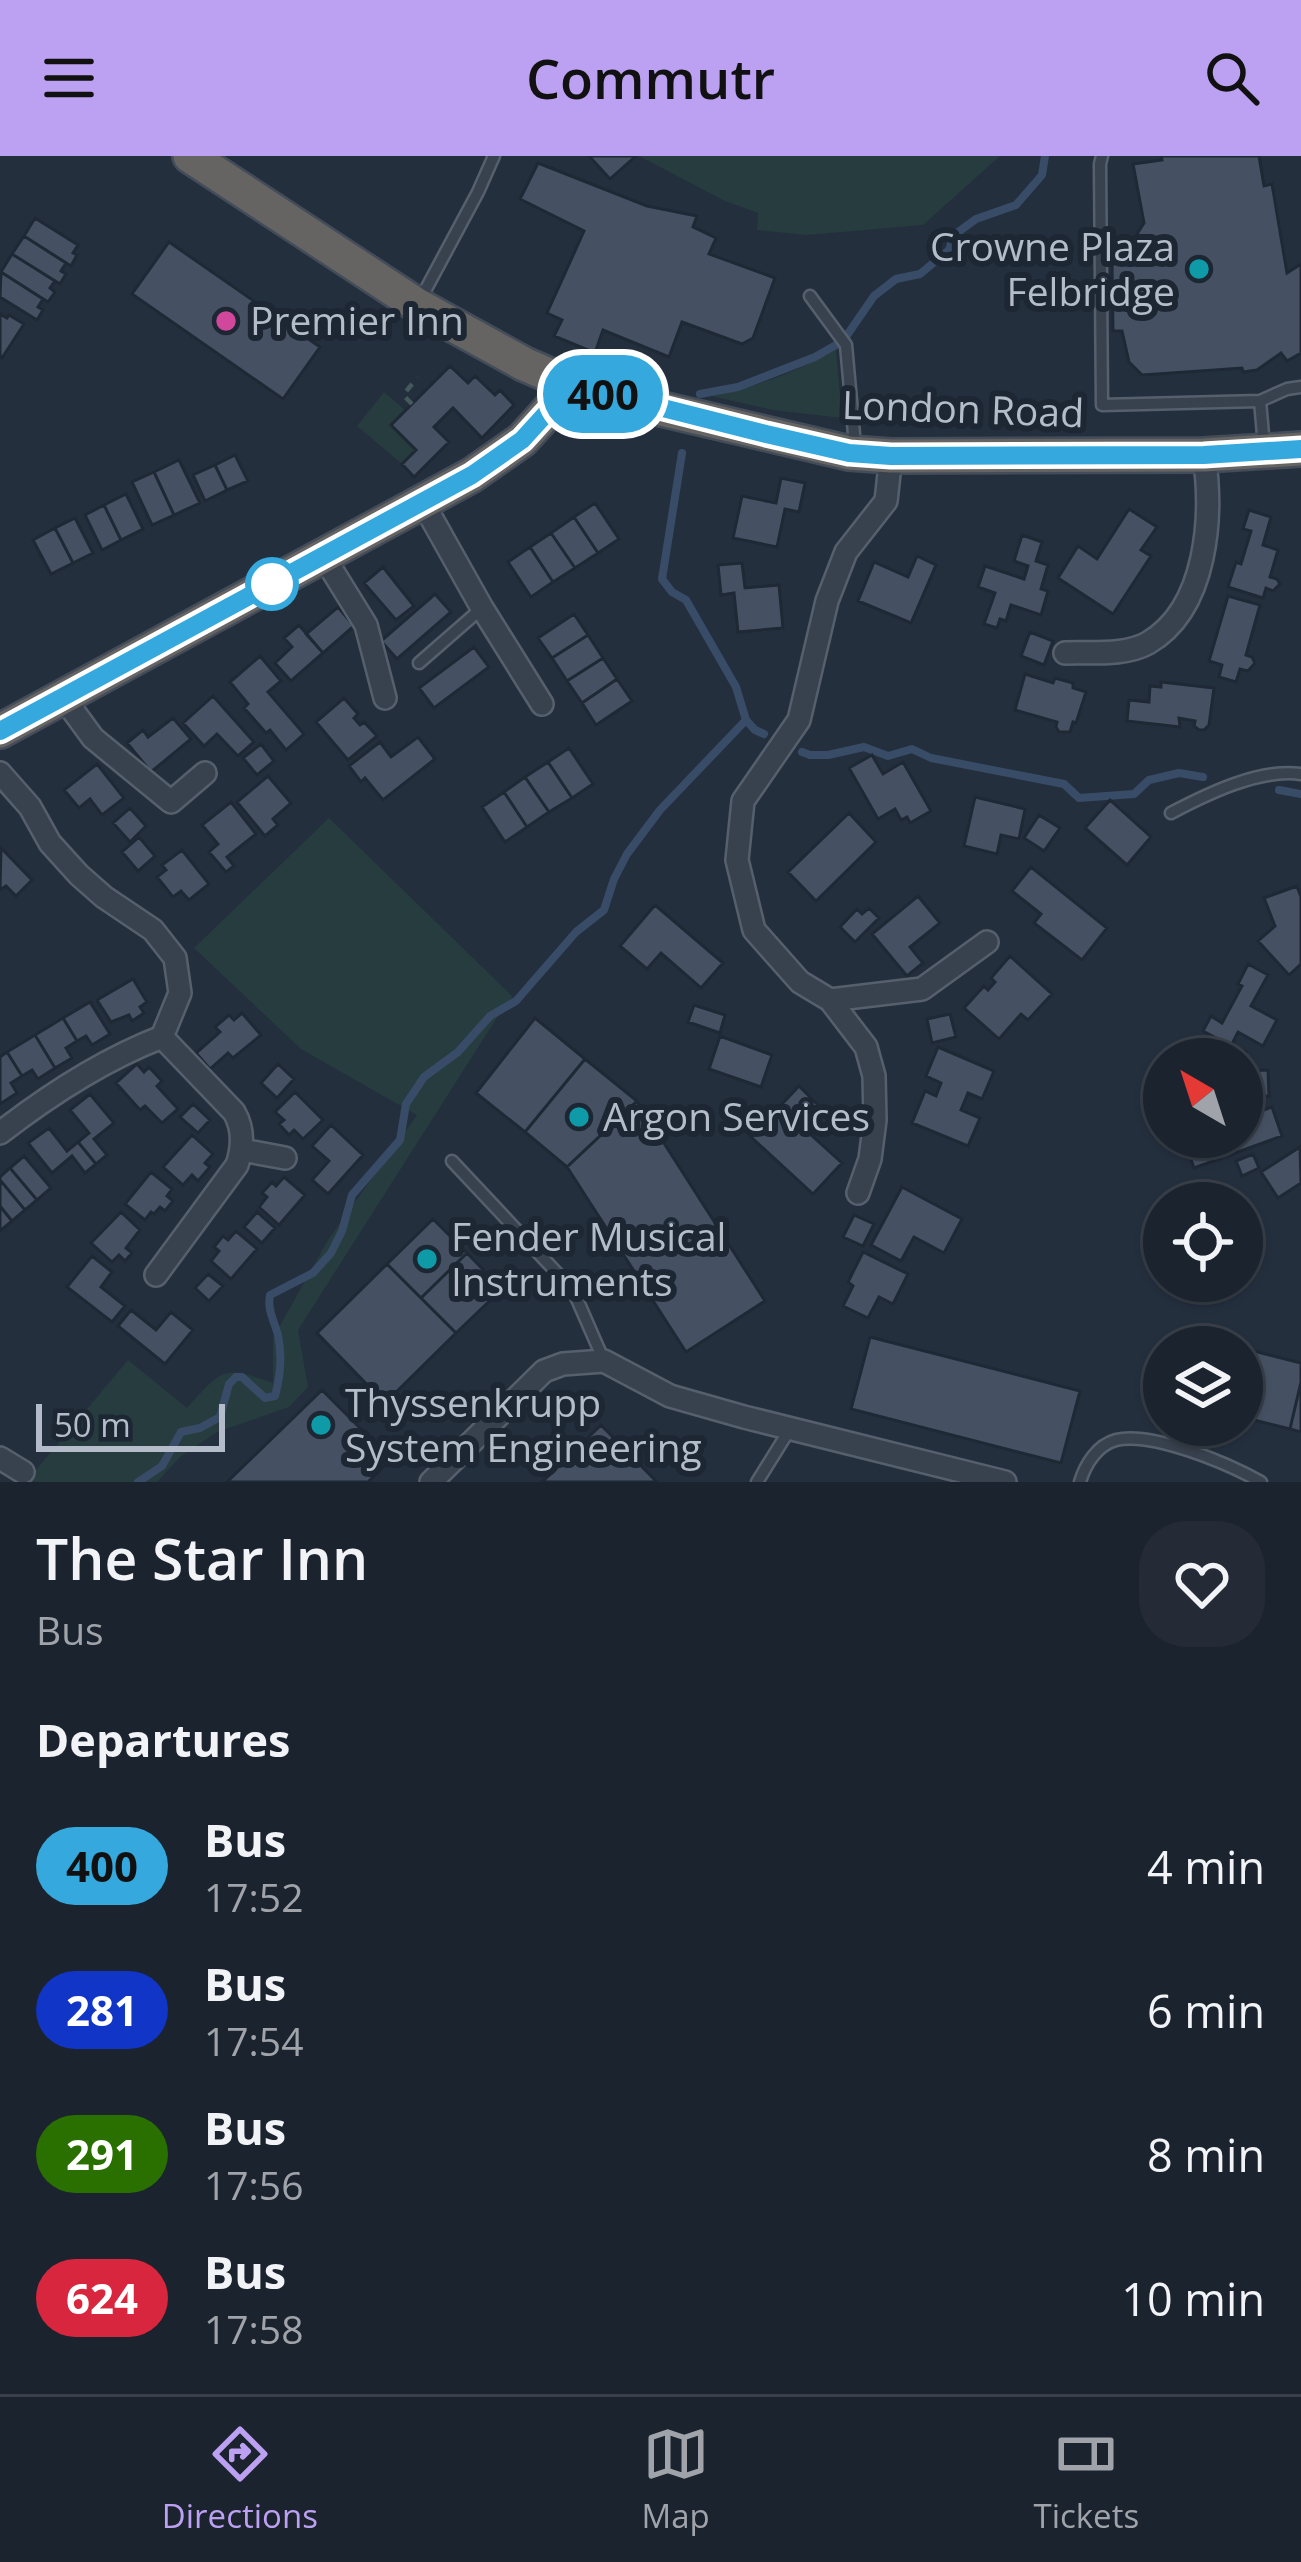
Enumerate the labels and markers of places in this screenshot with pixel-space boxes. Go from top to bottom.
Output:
place label: Crowne Plaza Felbridge [930,219,1175,317]
marker: Crowne Plaza Felbridge [1186,256,1212,282]
place label: Premier Inn [250,293,464,346]
marker: Premier Inn [213,308,239,334]
unlabelled marker [247,559,297,609]
place label: Argon Services [603,1089,870,1142]
marker: Argon Services [566,1104,592,1130]
place label: Fender Musical Instruments [451,1209,726,1307]
marker: Fender Musical Instruments [414,1246,440,1272]
place label: Thyssenkrupp System Engineering [345,1375,702,1473]
marker: Thyssenkrupp System Engineering [308,1412,334,1438]

